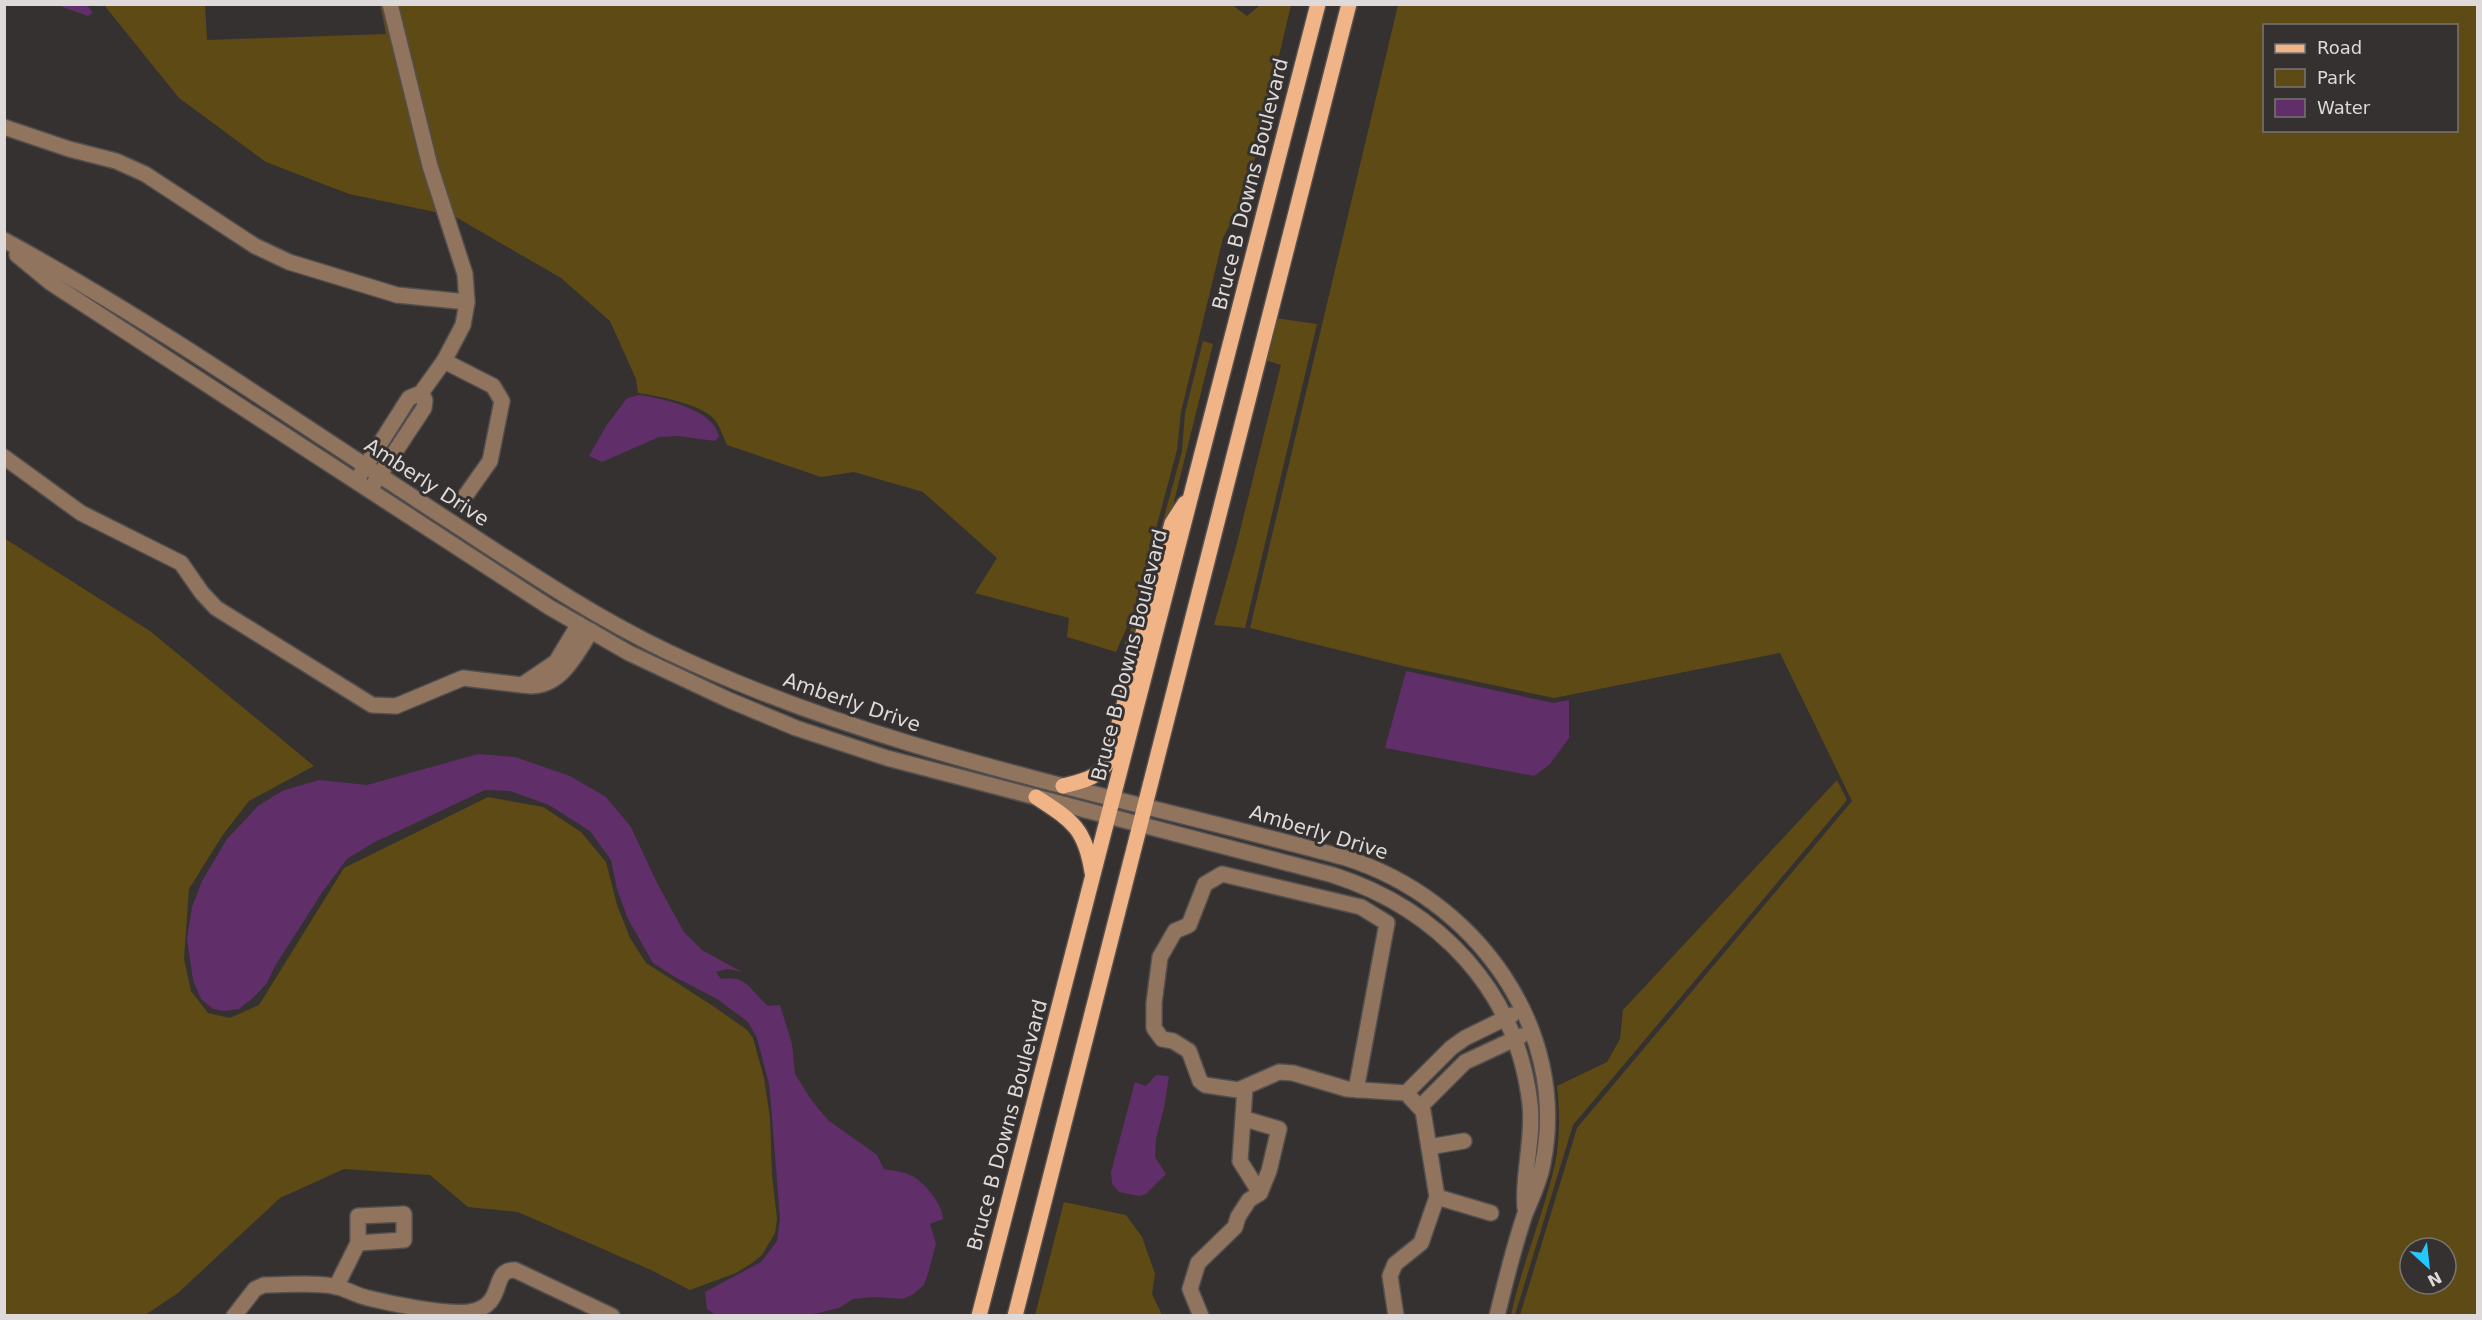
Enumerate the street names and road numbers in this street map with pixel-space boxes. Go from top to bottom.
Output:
street label: Bruce B Downs Boulevard [1207,55,1293,313]
street label: Amberly Drive [360,433,494,531]
street label: Bruce B Downs Boulevard [1086,526,1172,784]
street label: Amberly Drive [780,667,924,737]
street label: Amberly Drive [1247,800,1391,864]
street label: Bruce B Downs Boulevard [962,997,1052,1253]

